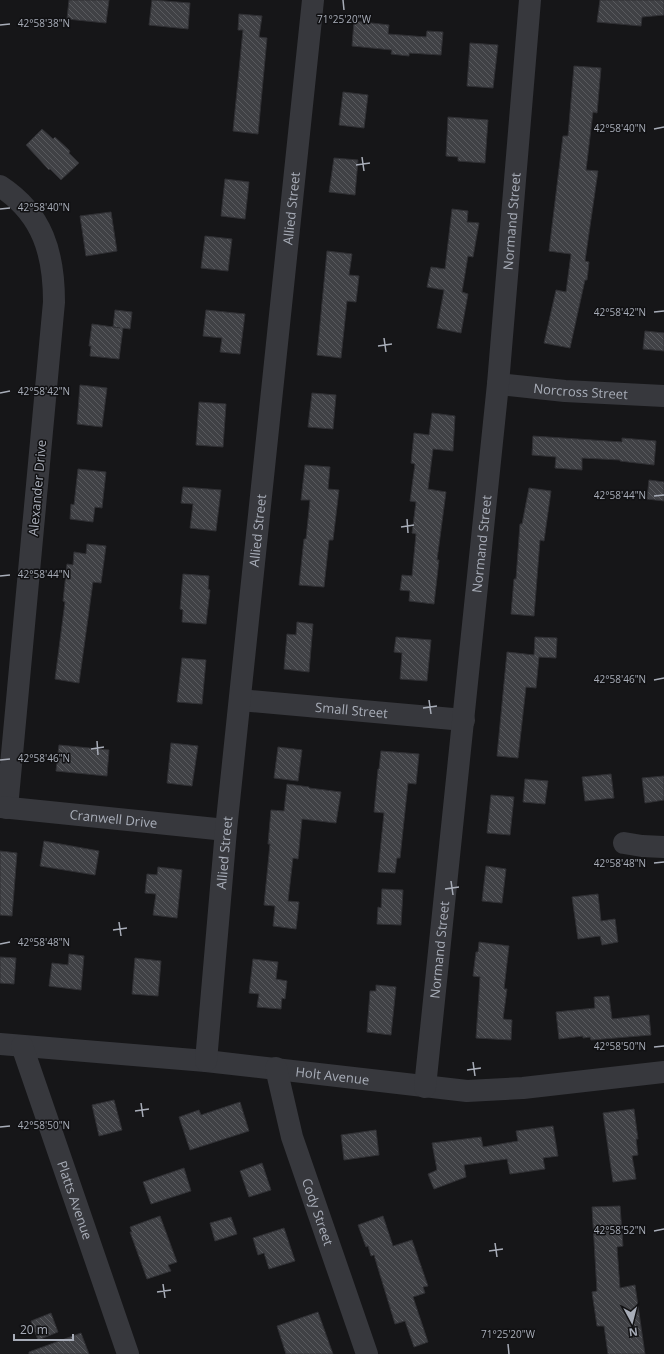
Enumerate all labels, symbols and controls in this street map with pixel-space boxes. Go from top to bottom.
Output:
text: 71°25'20"W [317,12,372,26]
text: 42°58'38"N [18,16,70,30]
text: 42°58'40"N [594,121,646,135]
street label: Allied Street [278,171,304,246]
street label: Normand Street [499,171,525,271]
text: 42°58'40"N [18,200,70,214]
text: 42°58'42"N [594,305,646,319]
street label: Norcross Street [533,379,629,403]
text: 42°58'42"N [18,384,70,398]
street label: Alexander Drive [24,439,50,537]
text: 42°58'44"N [594,488,646,502]
street label: Allied Street [245,493,270,568]
street label: Normand Street [467,494,495,594]
text: 42°58'44"N [18,567,70,581]
text: 42°58'46"N [594,672,646,686]
street label: Small Street [315,698,389,722]
text: 42°58'46"N [18,751,70,765]
street label: Cranwell Drive [69,805,158,832]
street label: Allied Street [212,815,236,890]
text: 42°58'48"N [594,856,646,870]
street label: Normand Street [425,900,453,999]
text: 42°58'48"N [18,935,70,949]
text: 42°58'50"N [594,1039,646,1053]
street label: Holt Avenue [295,1062,370,1089]
text: 42°58'50"N [18,1118,70,1132]
street label: Platts Avenue [53,1158,97,1242]
street label: Cody Street [298,1176,338,1248]
text: 42°58'52"N [594,1223,646,1237]
north arrow [612,1302,652,1342]
scale bar [14,1316,73,1342]
text: 20 m [20,1321,48,1338]
text: N [628,1324,639,1340]
text: 71°25'20"W [481,1327,536,1341]

